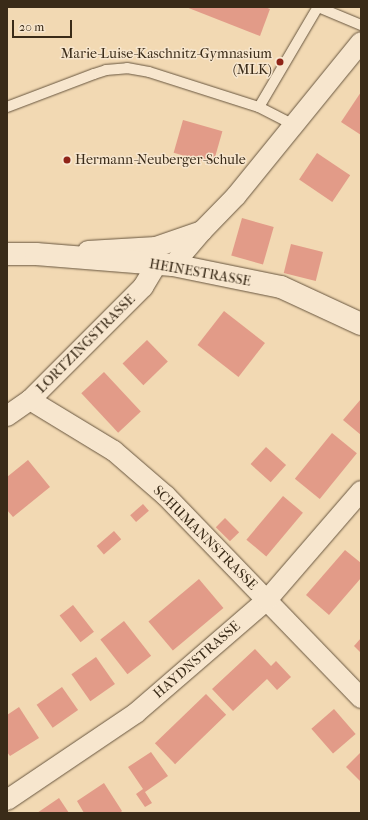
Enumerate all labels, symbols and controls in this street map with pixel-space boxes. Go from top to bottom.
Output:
scale bar [14,12,74,38]
text: 20 m [19,20,44,34]
place label: Marie-Luise-Kaschnitz-Gymnasium (MLK) [61,46,272,78]
marker: Marie-Luise-Kaschnitz-Gymnasium (MLK) [275,57,285,67]
place label: Hermann-Neuberger-Schule [75,152,246,168]
marker: Hermann-Neuberger-Schule [62,155,72,165]
street label: HEINESTRASSE [148,256,252,290]
street label: LORTZINGSTRASSE [33,291,139,397]
street label: SCHUMANNSTRASSE [149,482,261,594]
street label: HAYDNSTRASSE [150,618,244,702]

